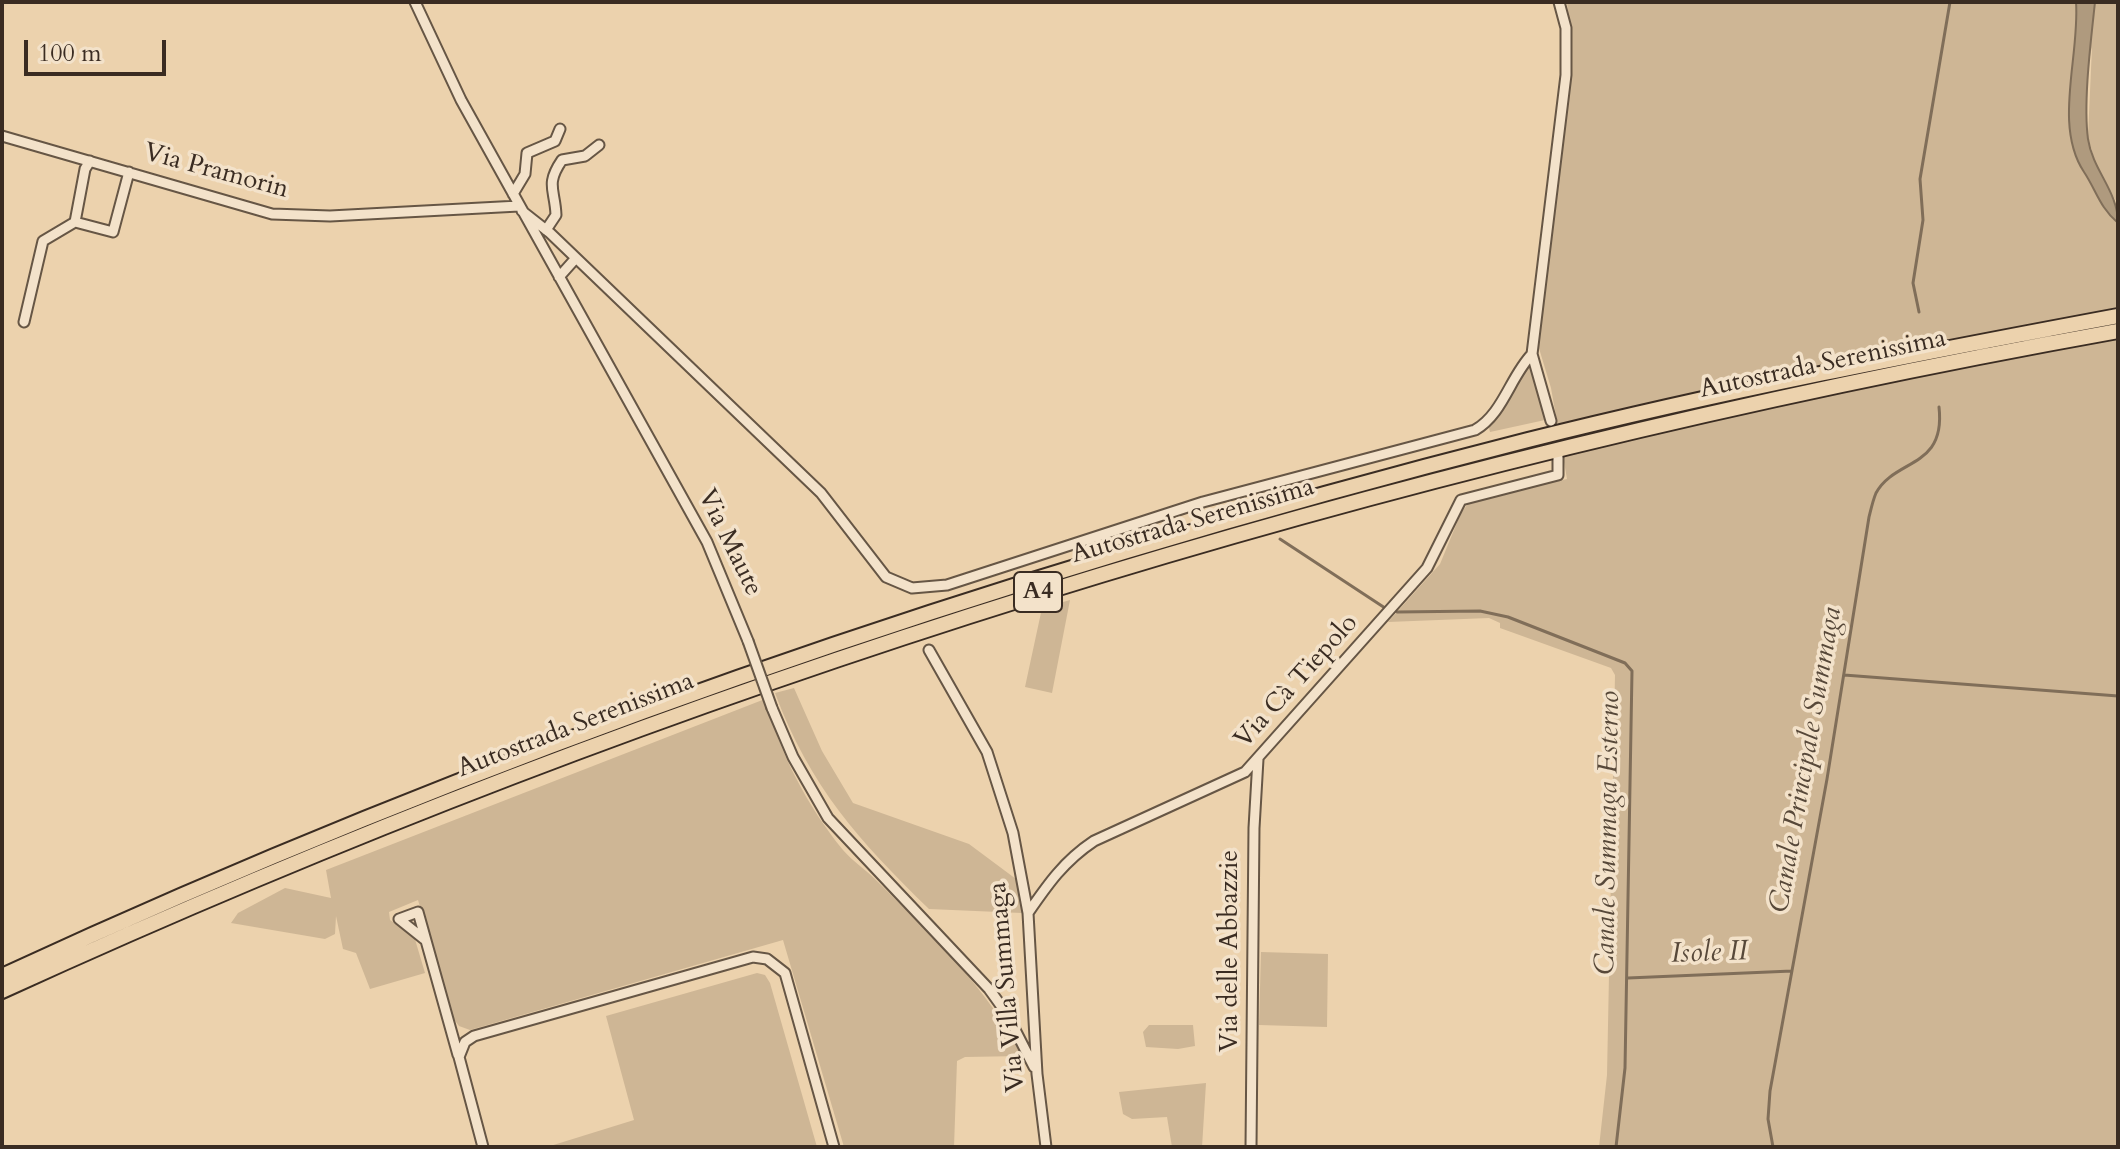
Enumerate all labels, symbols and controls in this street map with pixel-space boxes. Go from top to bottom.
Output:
scale bar [28,24,170,74]
text: 100 m [38,37,102,70]
street label: Via Pramorin [140,138,292,206]
street label: Autostrada Serenissima [1697,324,1949,406]
street label: Autostrada Serenissima [1068,472,1318,572]
street label: Via Maute [690,485,768,601]
road number: A4 [1014,572,1062,612]
water label: Canale Principale Summaga [1764,604,1850,916]
street label: Via Cà Tiepolo [1229,609,1365,755]
street label: Autostrada Serenissima [453,666,699,786]
water label: Canale Summaga Esterno [1590,690,1628,976]
street label: Via delle Abbazzie [1215,850,1247,1052]
street label: Via Villa Summaga [983,881,1033,1093]
water label: Isole II [1670,936,1748,972]

